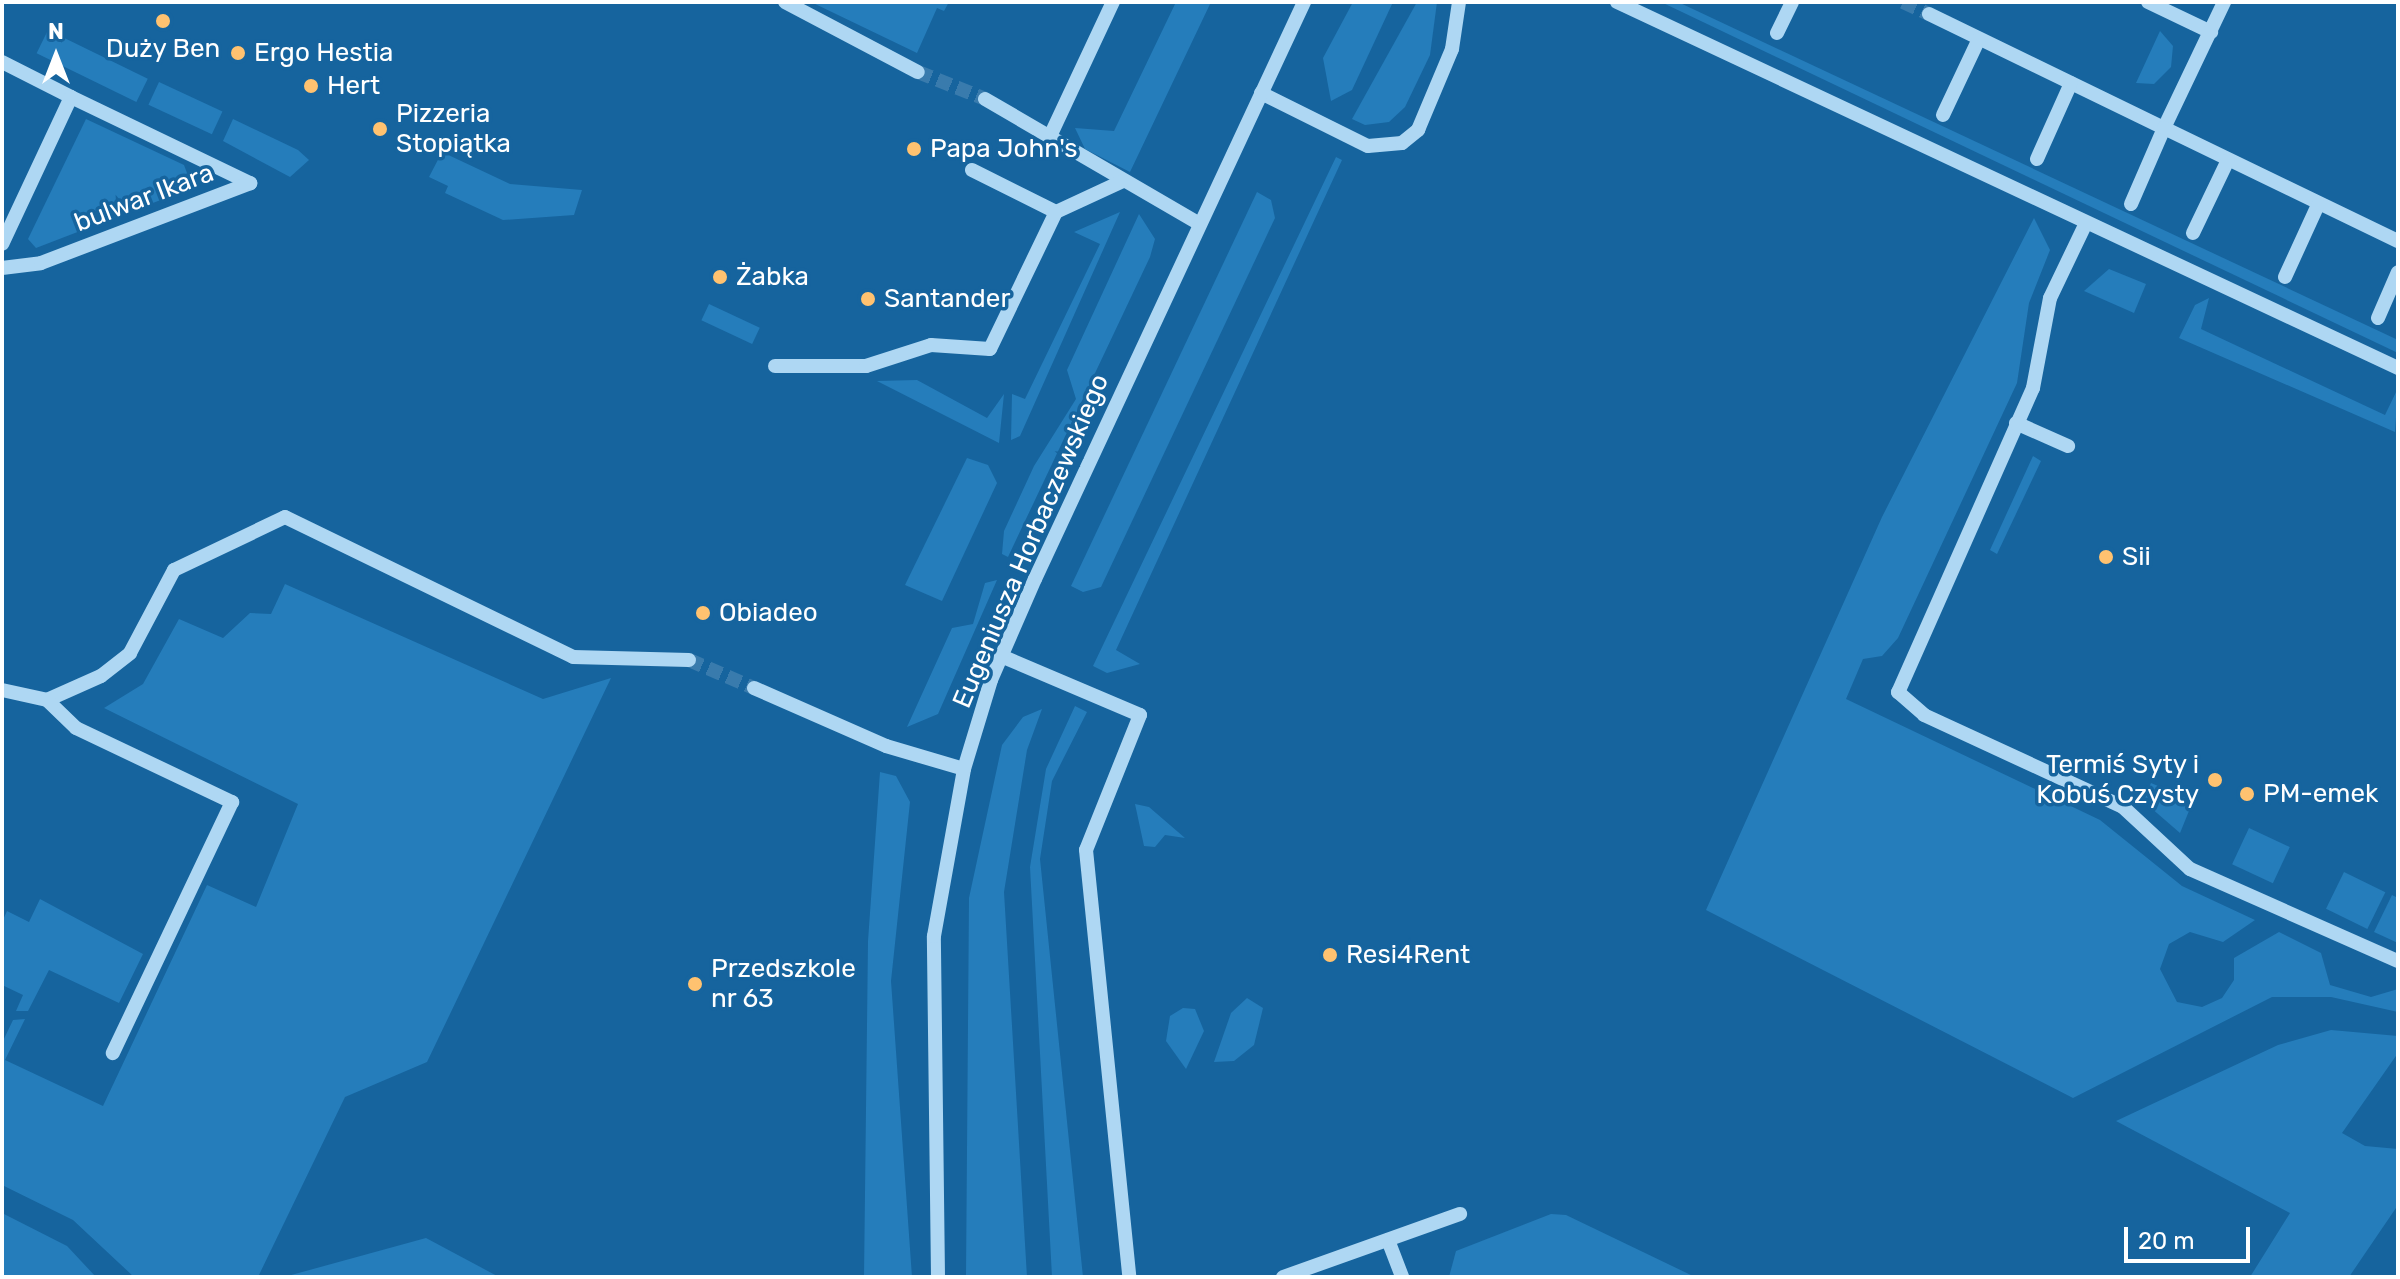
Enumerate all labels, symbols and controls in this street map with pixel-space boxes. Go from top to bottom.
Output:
marker: Duży Ben [154,12,172,30]
north arrow [16,16,96,96]
text: N [48,18,64,45]
place label: Duży Ben [105,33,221,65]
place label: Ergo Hestia [254,37,393,69]
marker: Ergo Hestia [229,44,247,62]
place label: Hert [327,70,380,102]
marker: Hert [302,77,320,95]
place label: Pizzeria Stopiątka [396,98,511,160]
marker: Pizzeria Stopiątka [371,120,389,138]
place label: Papa John's [930,133,1078,165]
marker: Papa John's [905,140,923,158]
street label: bulwar Ikara [70,157,218,239]
place label: Żabka [736,261,809,293]
marker: Żabka [711,268,729,286]
place label: Santander [884,283,1010,315]
marker: Santander [859,290,877,308]
street label: Eugeniusza Horbaczewskiego [946,369,1116,713]
place label: Sii [2122,541,2151,573]
marker: Sii [2097,548,2115,566]
place label: Obiadeo [719,597,818,629]
marker: Obiadeo [694,604,712,622]
place label: Termiś Syty i Kobuś Czysty [2036,749,2199,810]
marker: Termiś Syty i Kobuś Czysty [2206,771,2224,789]
place label: PM-emek [2263,778,2378,810]
marker: PM-emek [2238,785,2256,803]
place label: Resi4Rent [1346,939,1470,971]
marker: Resi4Rent [1321,946,1339,964]
place label: Przedszkole nr 63 [711,953,856,1014]
marker: Przedszkole nr 63 [686,975,704,993]
scale bar [2128,1211,2254,1261]
text: 20 m [2138,1227,2195,1255]

